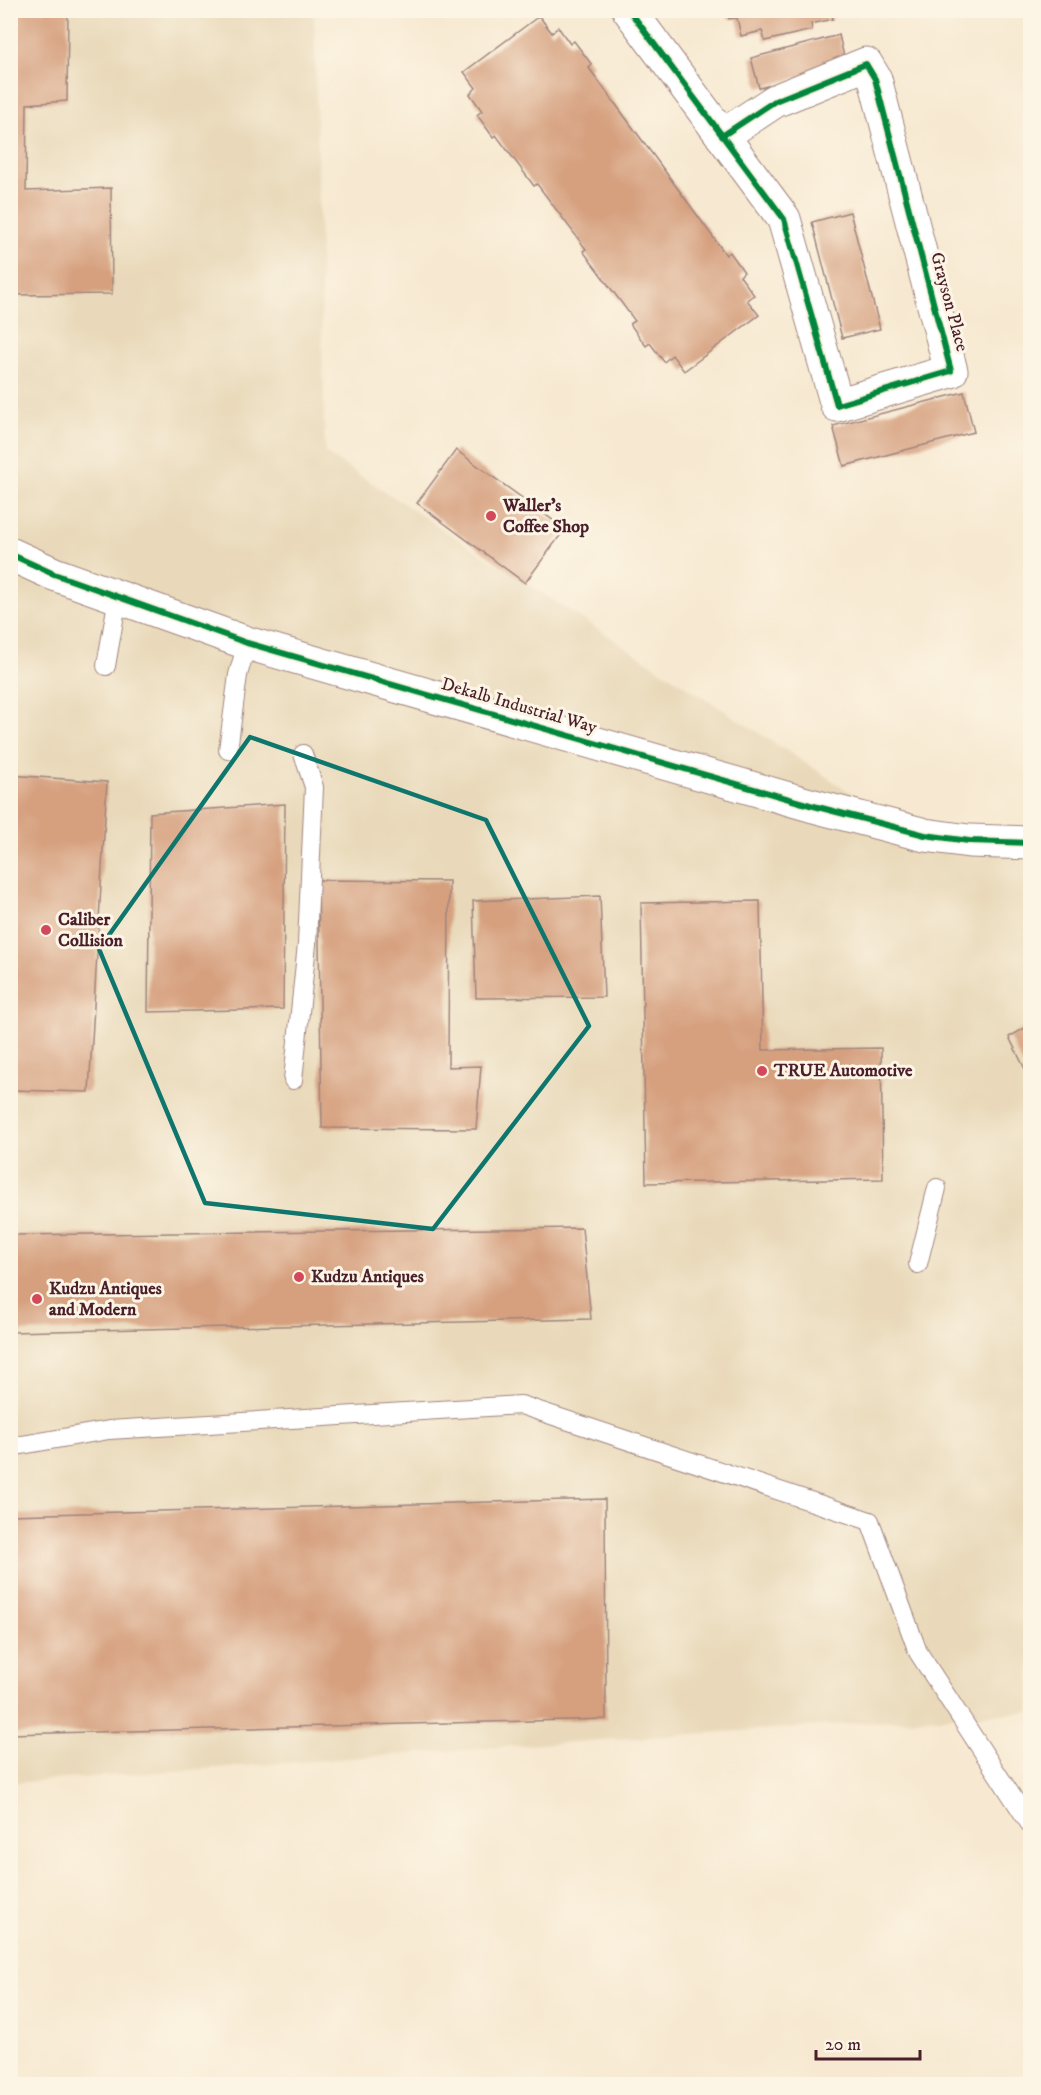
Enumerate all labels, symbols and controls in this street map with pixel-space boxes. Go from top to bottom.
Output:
street label: Grayson Place [925,250,973,354]
place label: Waller's Coffee Shop [502,495,589,538]
marker: Waller's Coffee Shop [484,509,498,523]
street label: Dekalb Industrial Way [439,673,600,739]
place label: Caliber Collision [58,909,124,952]
marker: Caliber Collision [39,923,53,937]
place label: TRUE Automotive [773,1060,913,1082]
marker: TRUE Automotive [755,1064,769,1078]
place label: Kudzu Antiques [311,1266,424,1288]
marker: Kudzu Antiques [292,1270,306,1284]
place label: Kudzu Antiques and Modern [49,1278,162,1321]
marker: Kudzu Antiques and Modern [30,1292,44,1306]
scale bar [816,2023,920,2061]
text: 20 m [825,2034,861,2056]

